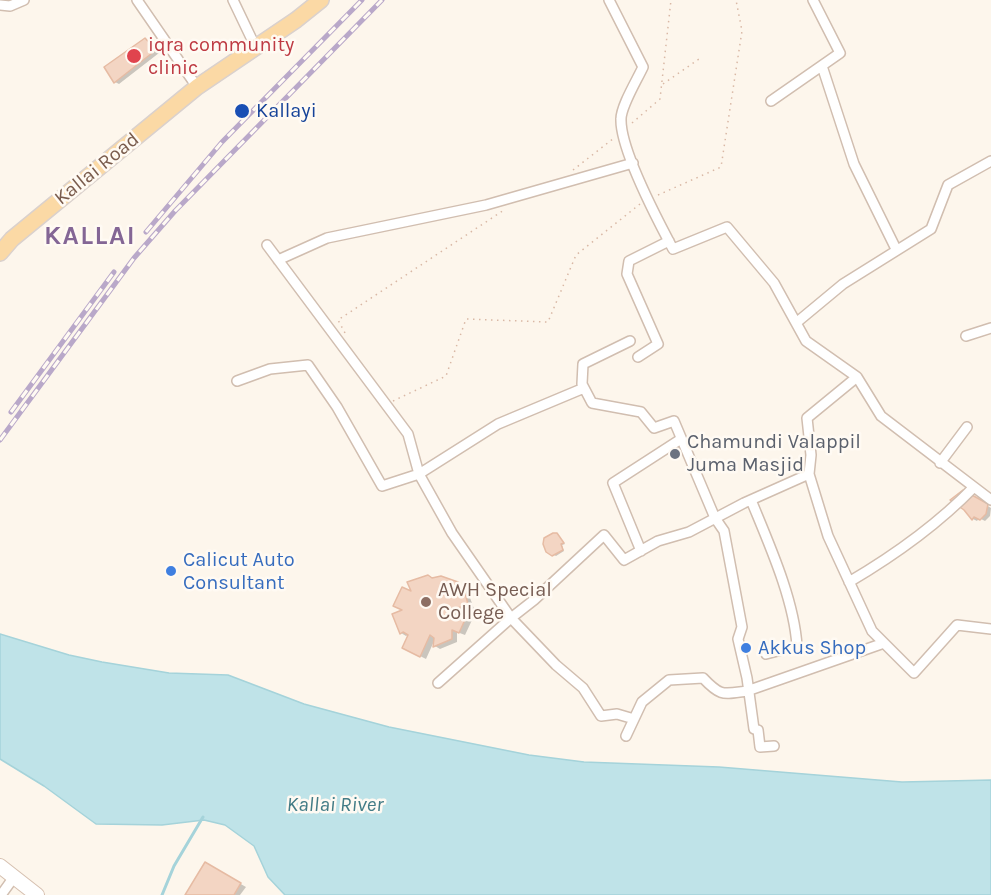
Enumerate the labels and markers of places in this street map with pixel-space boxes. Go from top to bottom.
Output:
place label: iqra community clinic [148,33,294,80]
marker: iqra community clinic [125,47,143,65]
place label: Kallayi [256,99,317,123]
marker: Kallayi [233,102,251,120]
place label: Chamundi Valappil Juma Masjid [687,430,861,477]
marker: Chamundi Valappil Juma Masjid [668,447,682,461]
place label: Calicut Auto Consultant [183,548,295,595]
marker: Calicut Auto Consultant [164,564,178,578]
place label: AWH Special College [438,578,552,625]
marker: AWH Special College [419,595,433,609]
place label: Akkus Shop [758,636,866,660]
marker: Akkus Shop [739,641,753,655]

